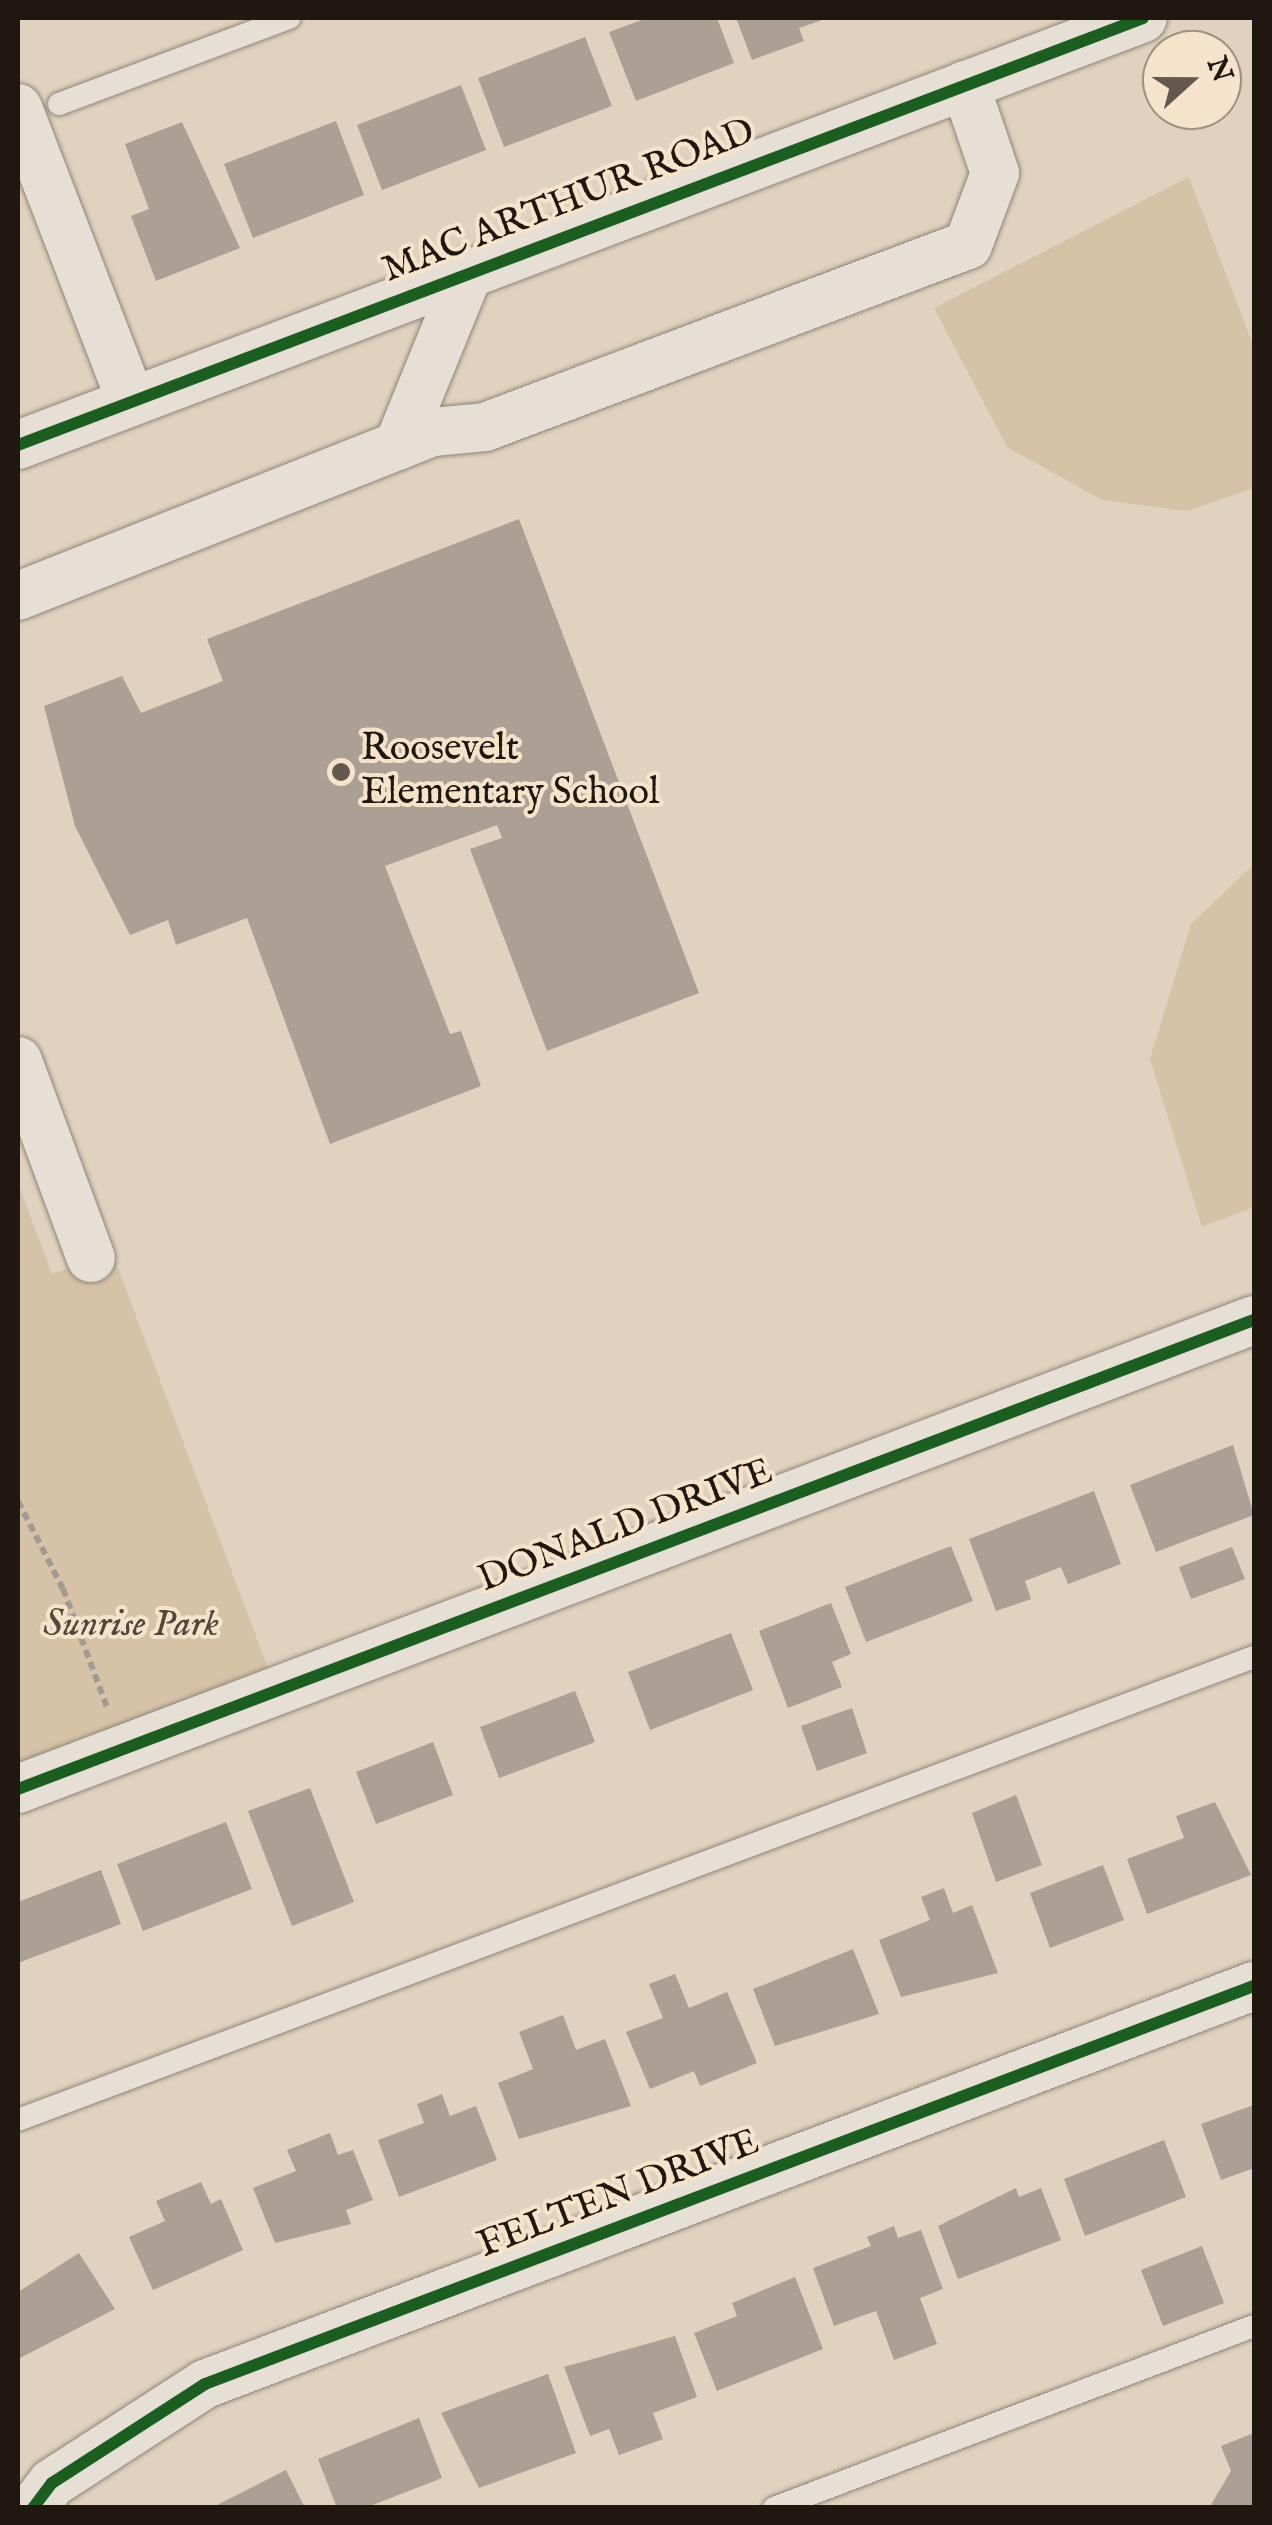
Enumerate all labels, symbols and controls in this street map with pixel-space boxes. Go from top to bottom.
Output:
north arrow [1142,30,1242,130]
text: N [1198,52,1239,87]
street label: MAC ARTHUR ROAD [377,110,761,294]
place label: Roosevelt Elementary School [361,727,659,816]
marker: Roosevelt Elementary School [330,761,352,783]
street label: DONALD DRIVE [473,1450,779,1604]
park label: Sunrise Park [43,1603,219,1649]
street label: FELTEN DRIVE [472,2120,766,2270]

